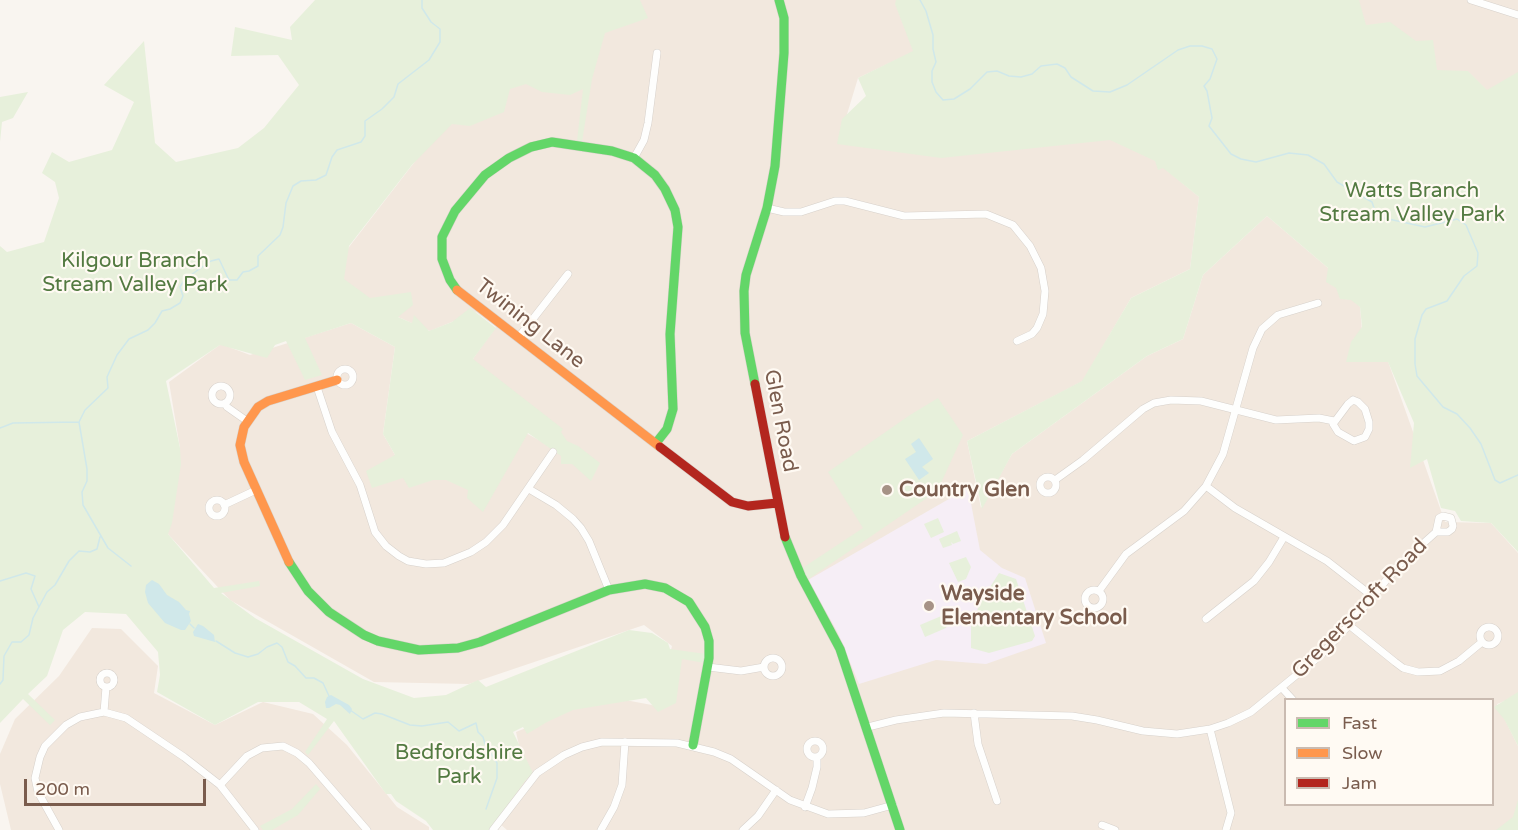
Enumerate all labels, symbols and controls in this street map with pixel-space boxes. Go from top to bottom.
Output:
park label: Watts Branch Stream Valley Park [1319,178,1505,228]
park label: Kilgour Branch Stream Valley Park [42,248,228,298]
street label: Twining Lane [471,274,589,374]
street label: Glen Road [758,368,802,474]
place label: Country Glen [899,477,1030,503]
marker: Country Glen [880,483,894,497]
street label: Gregerscroft Road [1287,534,1433,684]
place label: Wayside Elementary School [941,581,1128,631]
marker: Wayside Elementary School [922,599,936,613]
legend [1284,698,1494,806]
text: Fast [1342,712,1377,734]
park label: Bedfordshire Park [395,740,523,790]
text: Slow [1342,742,1383,764]
scale bar [27,767,208,805]
text: Jam [1342,772,1377,794]
text: 200 m [35,778,90,800]

